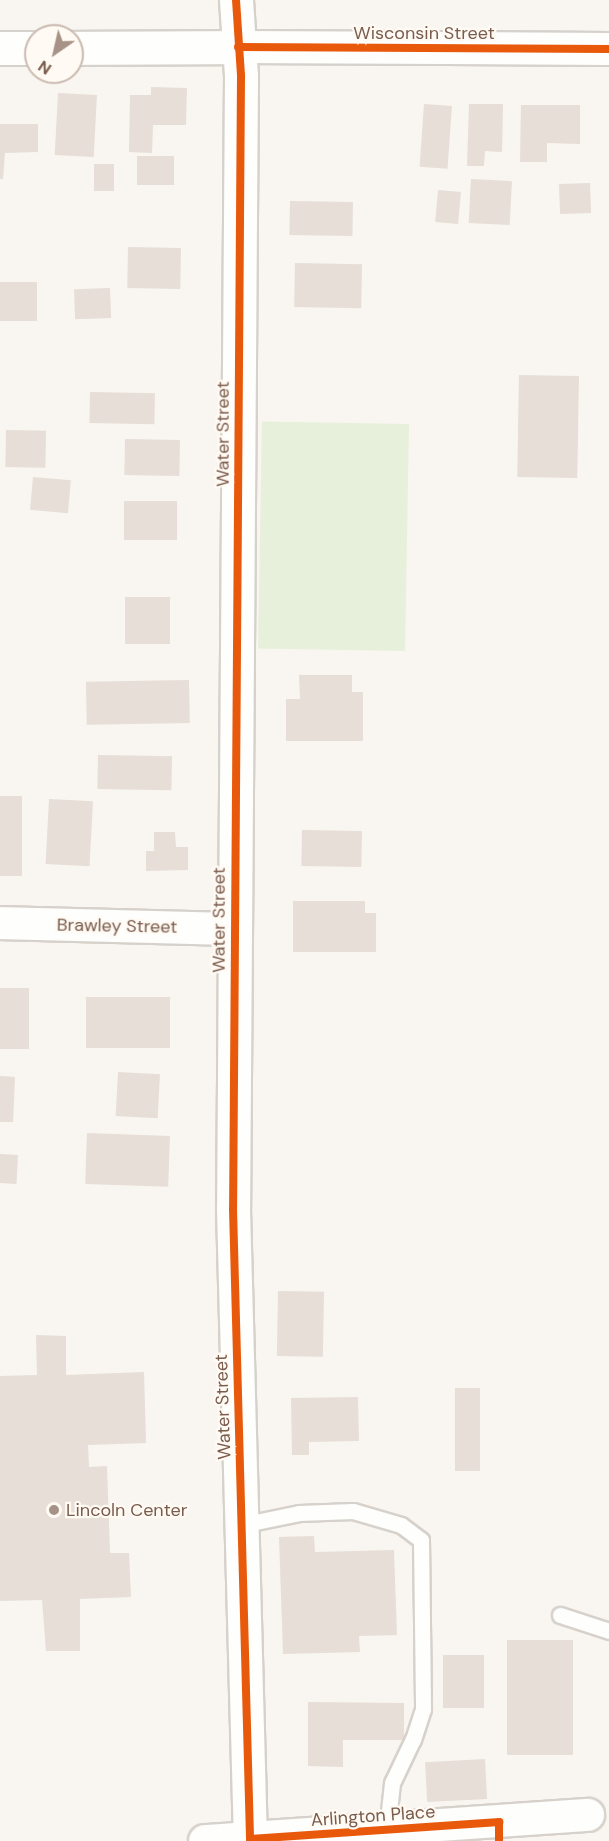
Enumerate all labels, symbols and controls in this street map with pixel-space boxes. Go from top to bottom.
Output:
street label: Wisconsin Street [353,22,495,44]
north arrow [24,24,84,84]
text: N [34,56,55,80]
street label: Water Street [212,381,234,487]
street label: Water Street [208,867,230,973]
street label: Brawley Street [57,914,177,938]
street label: Water Street [210,1354,236,1460]
place label: Lincoln Center [66,1499,187,1521]
marker: Lincoln Center [47,1503,61,1517]
street label: Arlington Place [310,1801,436,1831]

